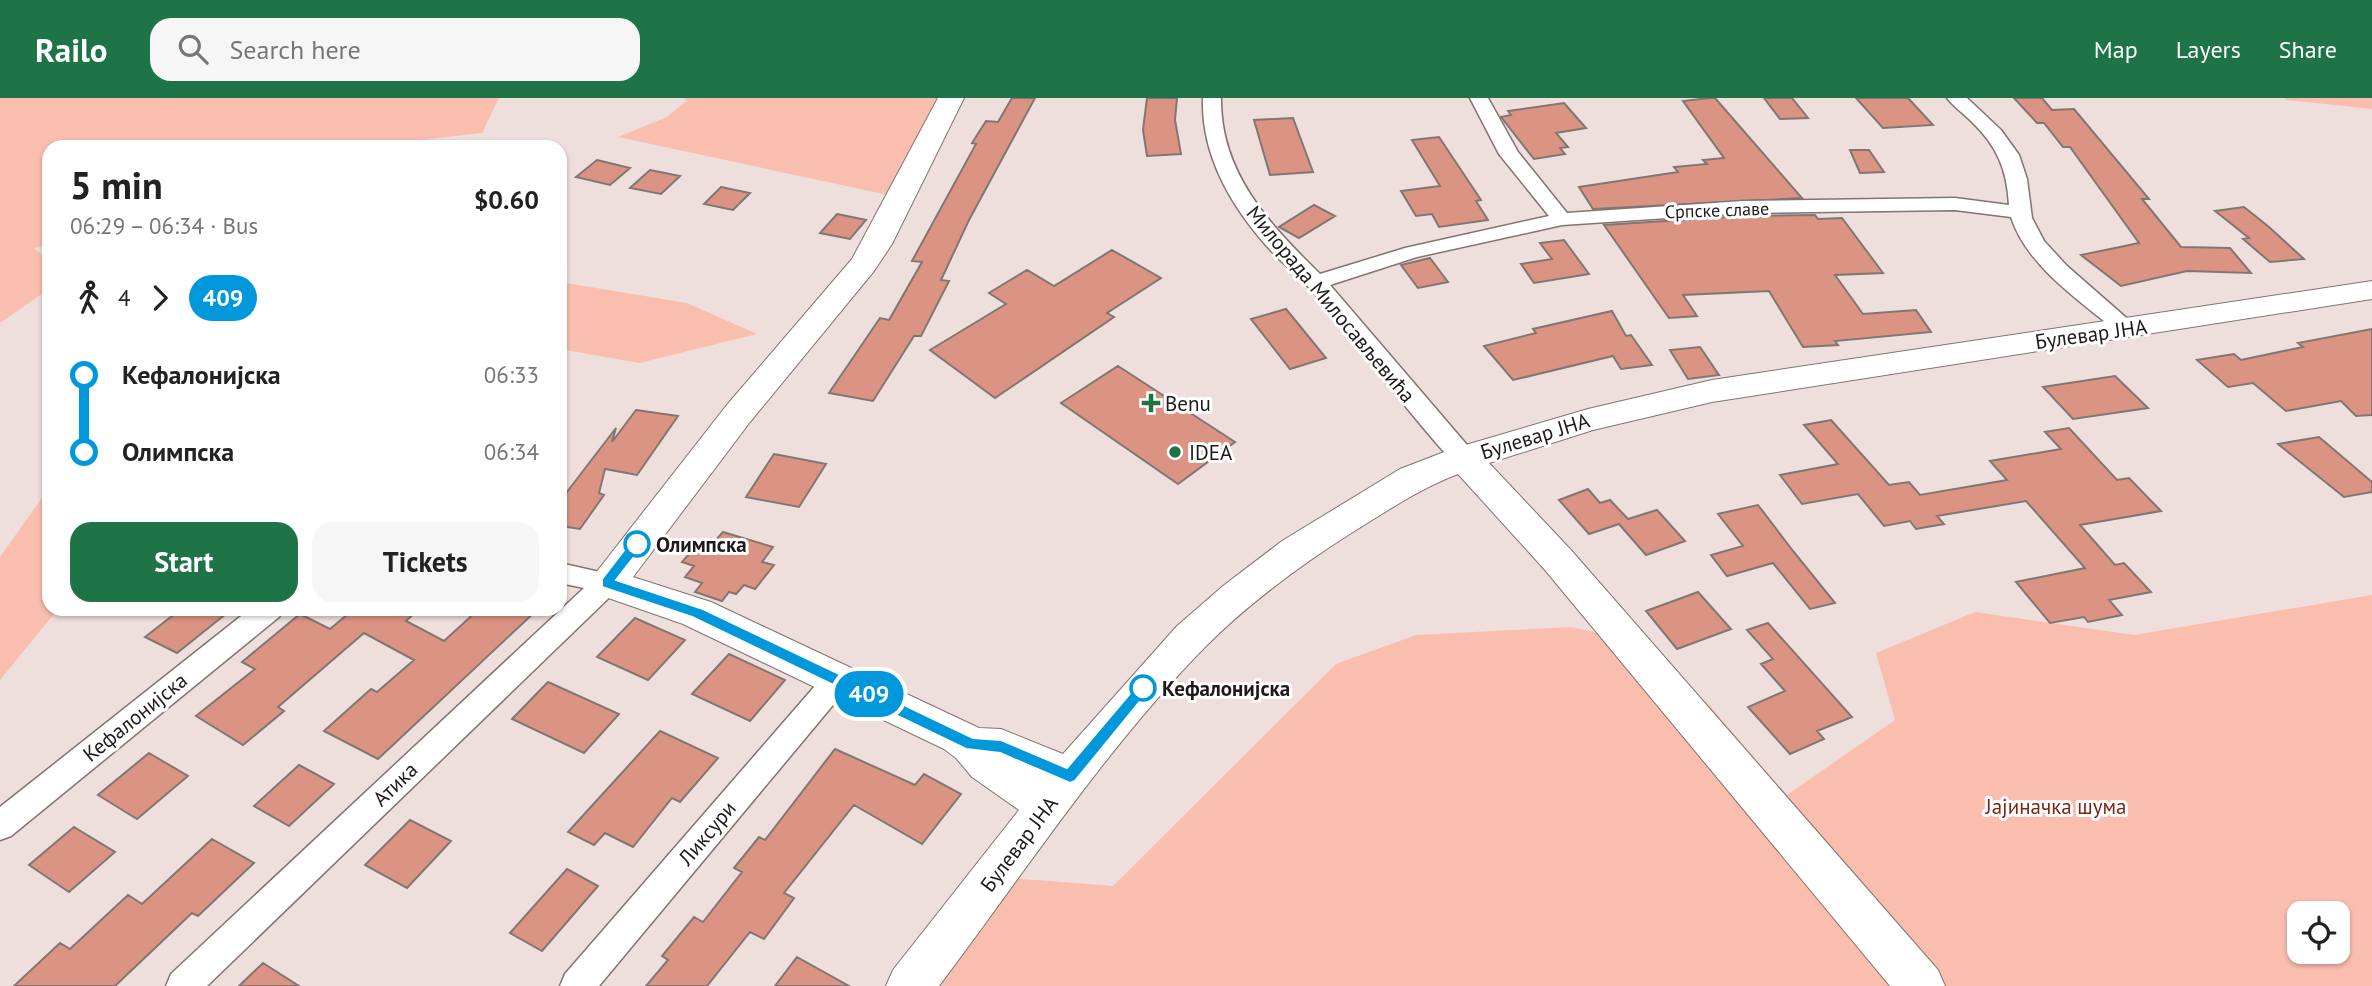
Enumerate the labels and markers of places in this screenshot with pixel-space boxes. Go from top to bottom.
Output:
place label: Benu [1165,390,1211,417]
marker: Benu [1143,395,1159,411]
place label: IDEA [1189,439,1233,466]
marker: IDEA [1167,444,1183,460]
marker: Олимпска [624,531,650,557]
place label: Олимпска [656,531,747,558]
marker: Кефалонијска [1130,675,1156,701]
place label: Кефалонијска [1162,675,1290,702]

